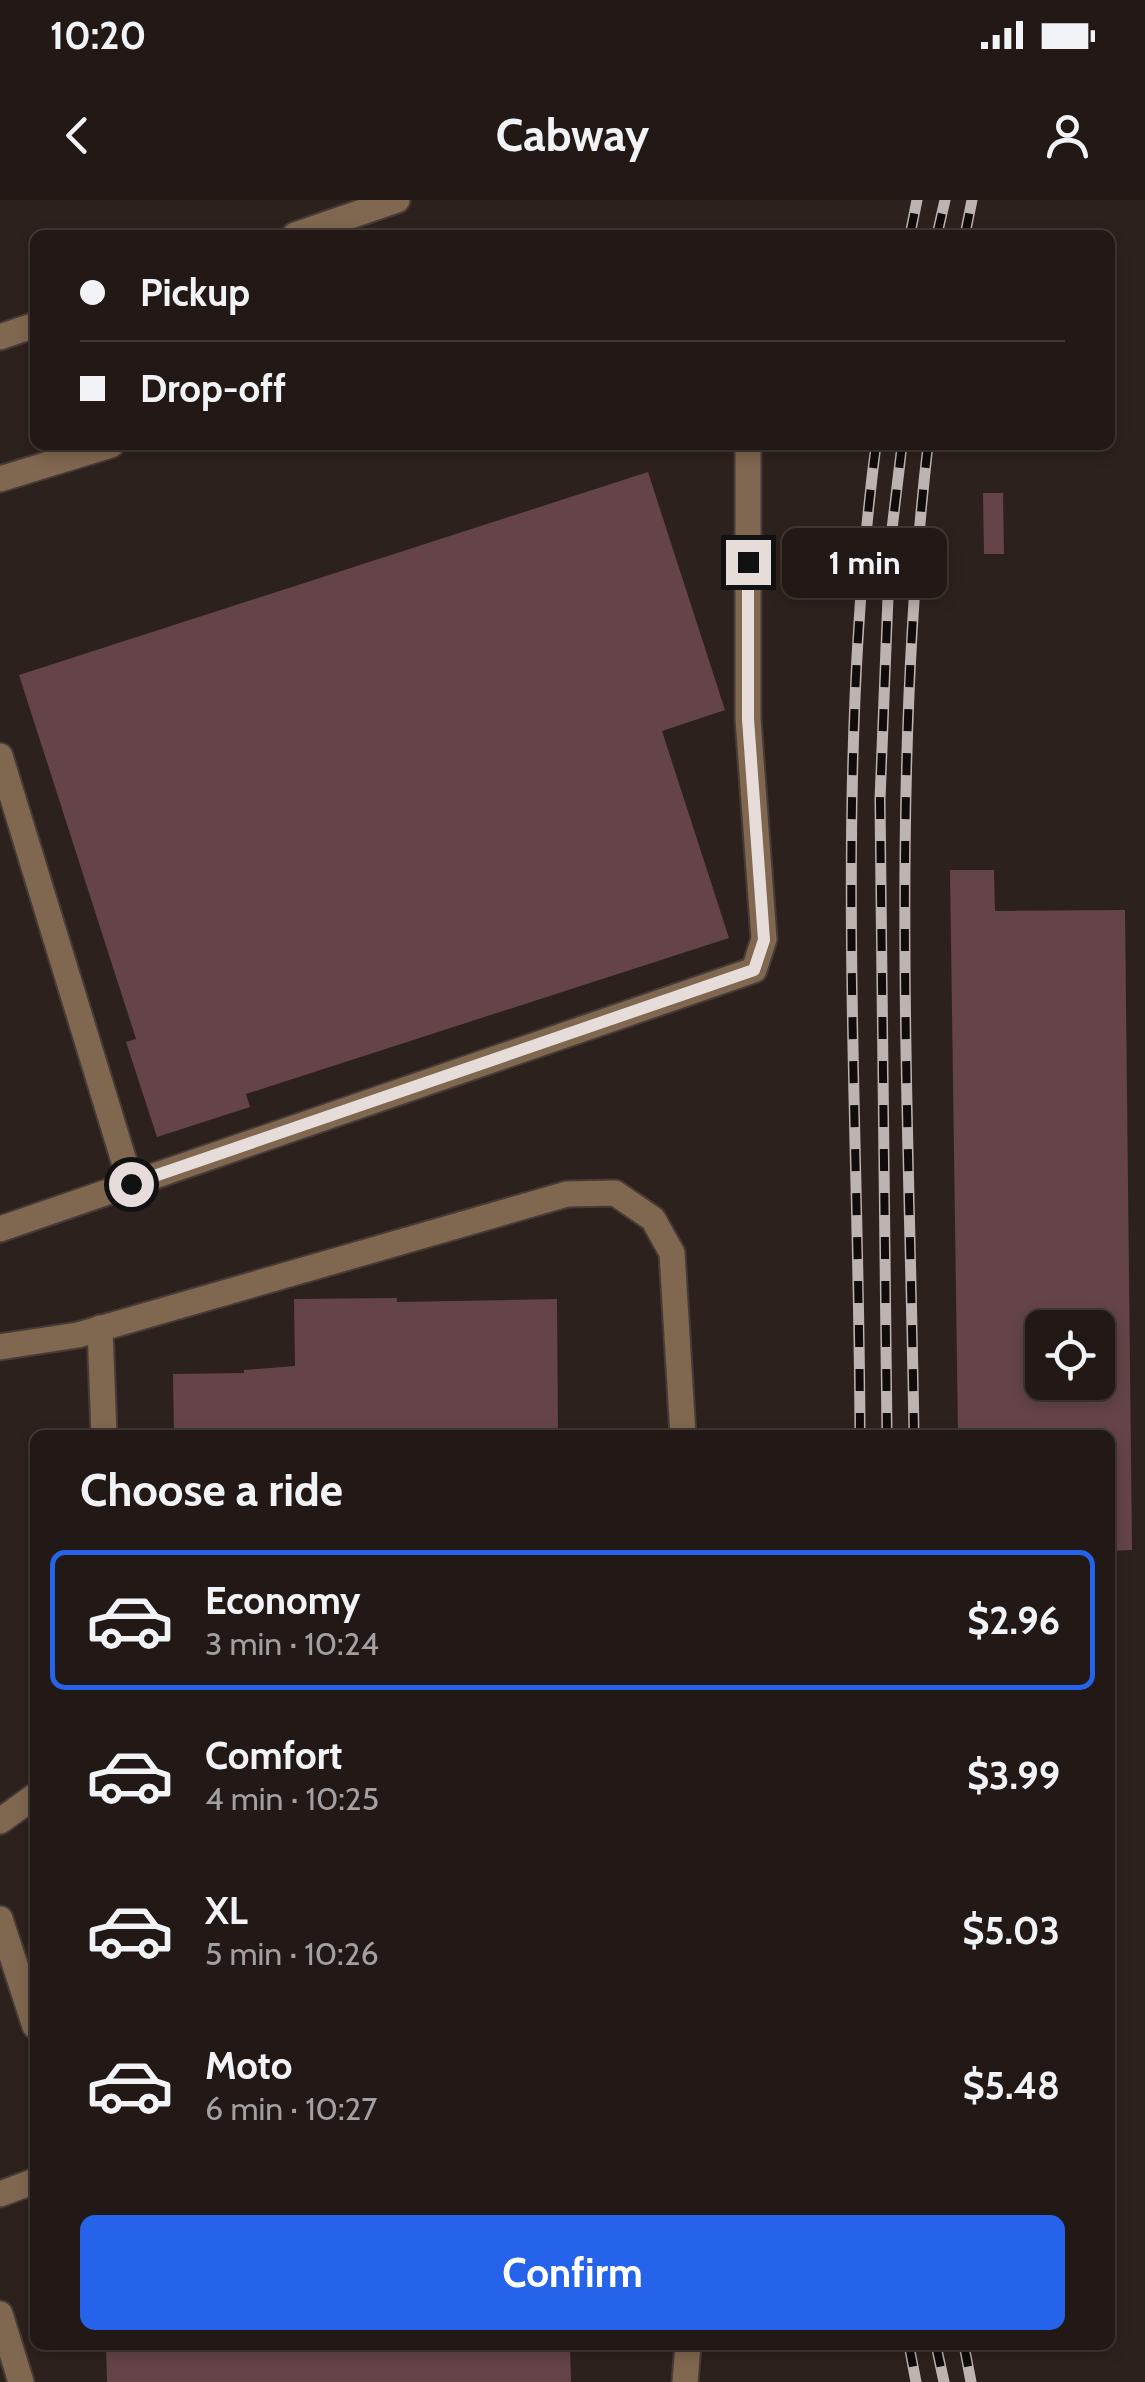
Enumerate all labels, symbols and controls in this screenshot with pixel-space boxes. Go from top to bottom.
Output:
text: 10:20 [50,12,146,59]
icon: back [50,108,105,163]
text: Cabway [496,108,649,162]
icon: person [1040,108,1095,163]
text: Pickup [140,269,250,316]
text: Drop-off [140,365,286,412]
callout: 1 min [783,527,948,597]
route end [726,540,771,585]
text: 1 min [828,543,901,582]
route start [109,1162,154,1207]
map controls [1025,1310,1115,1400]
button: locate [1025,1310,1115,1400]
text: Choose a ride [80,1463,343,1517]
icon: car [85,1575,175,1665]
text: Economy [205,1577,360,1624]
text: $2.96 [967,1597,1060,1644]
text: 3 min · 10:24 [205,1624,379,1663]
icon: car [85,1730,175,1820]
text: Comfort [205,1732,342,1779]
text: $3.99 [967,1752,1060,1799]
text: 4 min · 10:25 [205,1779,379,1818]
icon: car [85,1885,175,1975]
text: XL [205,1887,248,1934]
text: $5.03 [962,1907,1060,1954]
text: 5 min · 10:26 [205,1934,379,1973]
icon: car [85,2040,175,2130]
text: Moto [205,2042,292,2089]
text: $5.48 [963,2062,1060,2109]
text: 6 min · 10:27 [205,2089,377,2128]
button: Confirm [80,2215,1065,2330]

